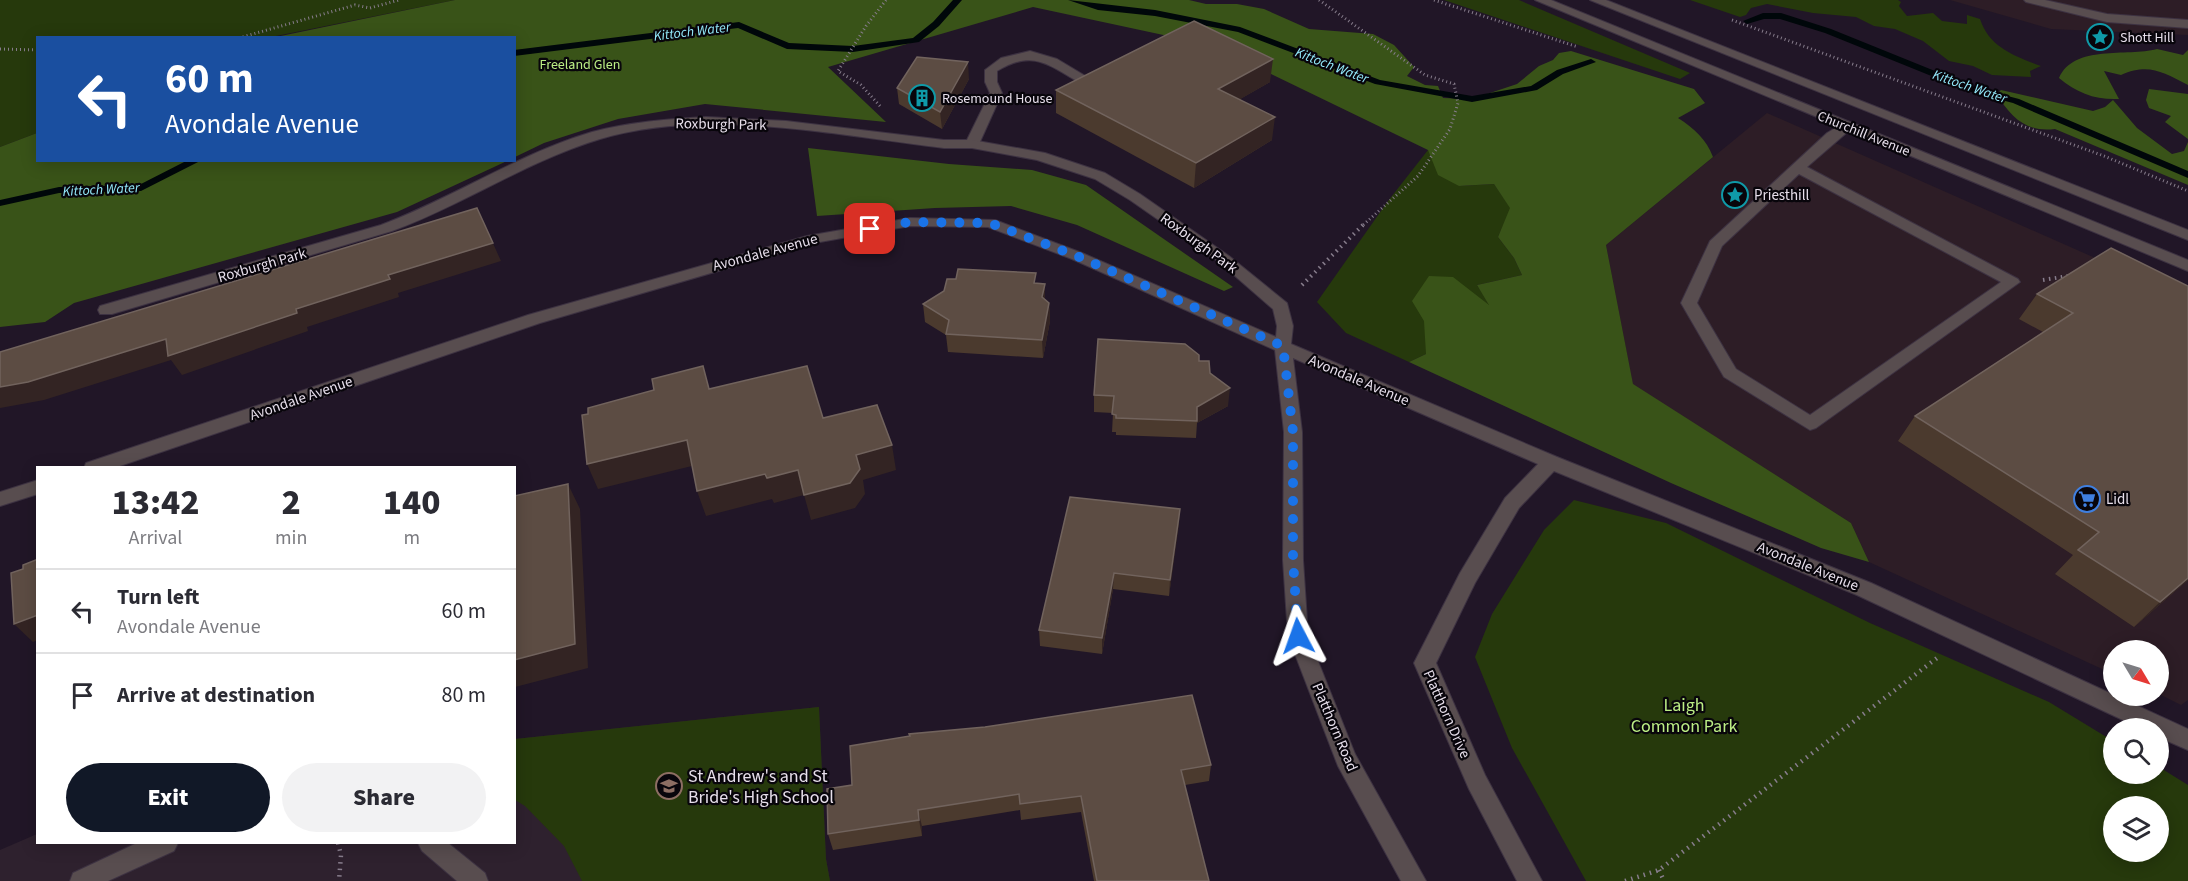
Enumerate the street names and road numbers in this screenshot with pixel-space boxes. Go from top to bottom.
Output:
street label: Churchill Avenue [1814,106,1913,162]
street label: Roxburgh Park [675,113,767,136]
street label: Roxburgh Park [1156,208,1242,279]
street label: Avondale Avenue [710,228,820,277]
street label: Roxburgh Park [215,243,309,288]
street label: Avondale Avenue [1305,350,1412,411]
street label: Avondale Avenue [247,371,355,426]
street label: Avondale Avenue [1754,537,1862,596]
street label: Platthorn Drive [1418,667,1475,762]
street label: Platthorn Road [1306,680,1363,775]

